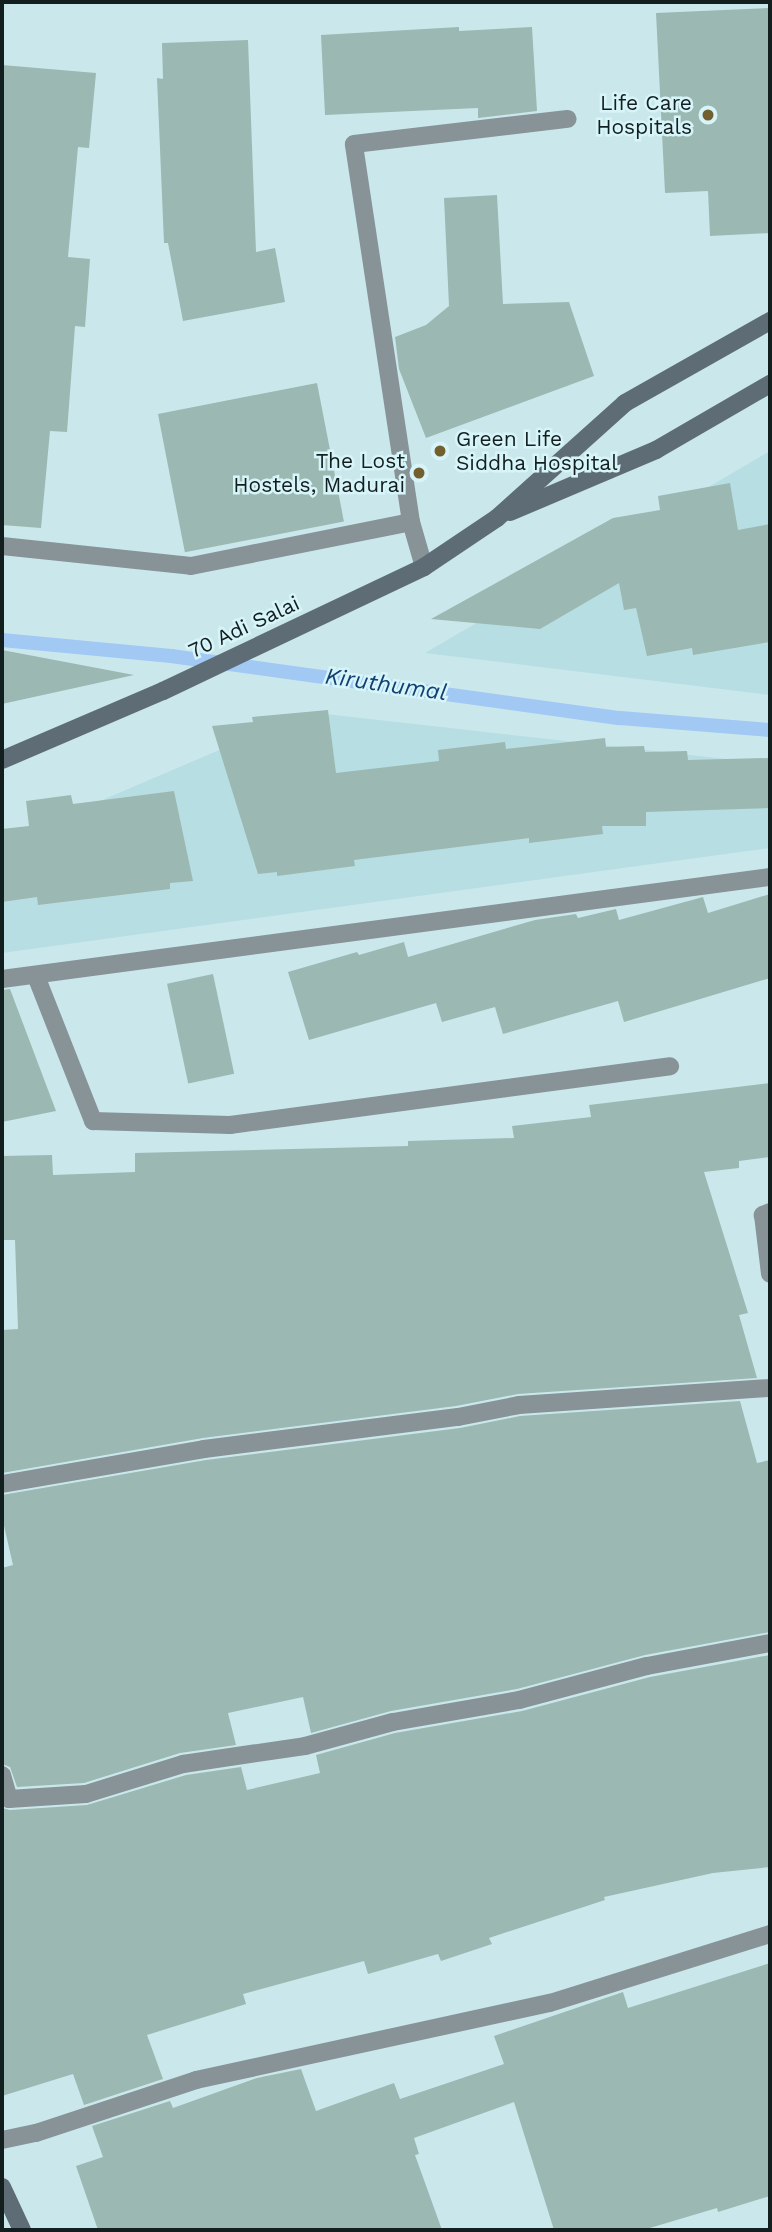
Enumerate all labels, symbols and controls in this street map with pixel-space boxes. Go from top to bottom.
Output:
place label: Life Care Hospitals [596,90,692,140]
marker: Life Care Hospitals [698,105,718,125]
place label: Green Life Siddha Hospital [456,426,618,476]
marker: Green Life Siddha Hospital [430,441,450,461]
place label: The Lost Hostels, Madurai [233,448,405,498]
marker: The Lost Hostels, Madurai [411,465,427,481]
street label: 70 Adi Salai [184,590,304,664]
water label: Kiruthumal [323,663,449,707]

